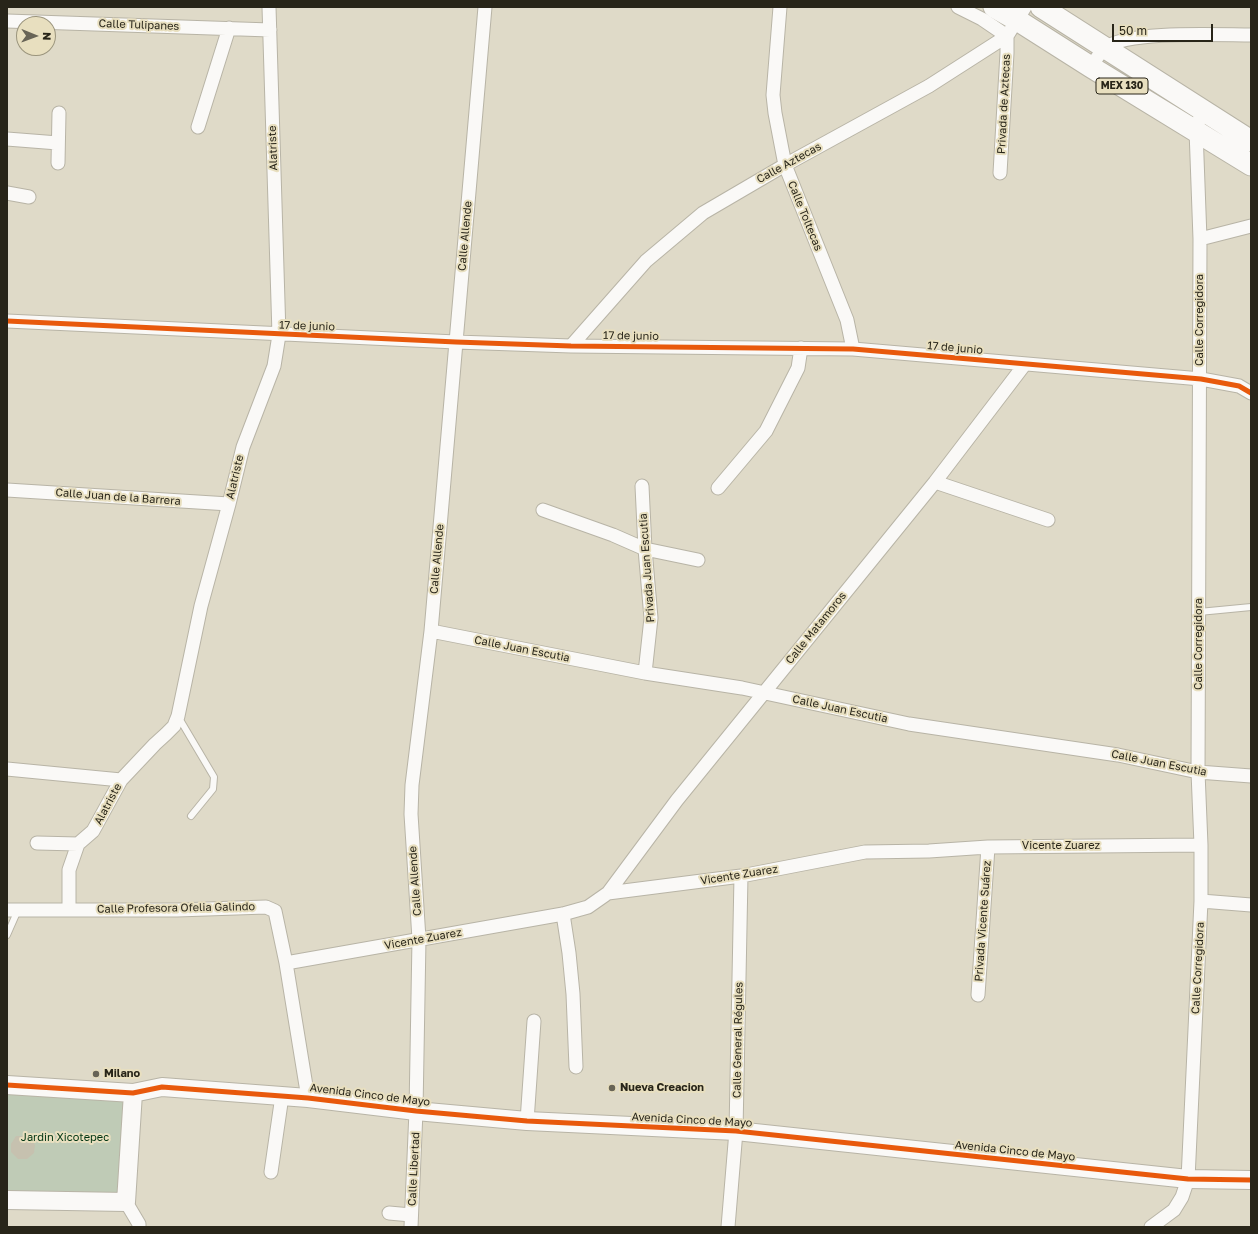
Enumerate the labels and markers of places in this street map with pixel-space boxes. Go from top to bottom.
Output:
place label: Milano [104,1067,140,1081]
marker: Milano [91,1069,101,1079]
place label: Nueva Creacion [620,1081,704,1095]
marker: Nueva Creacion [607,1083,617,1093]

